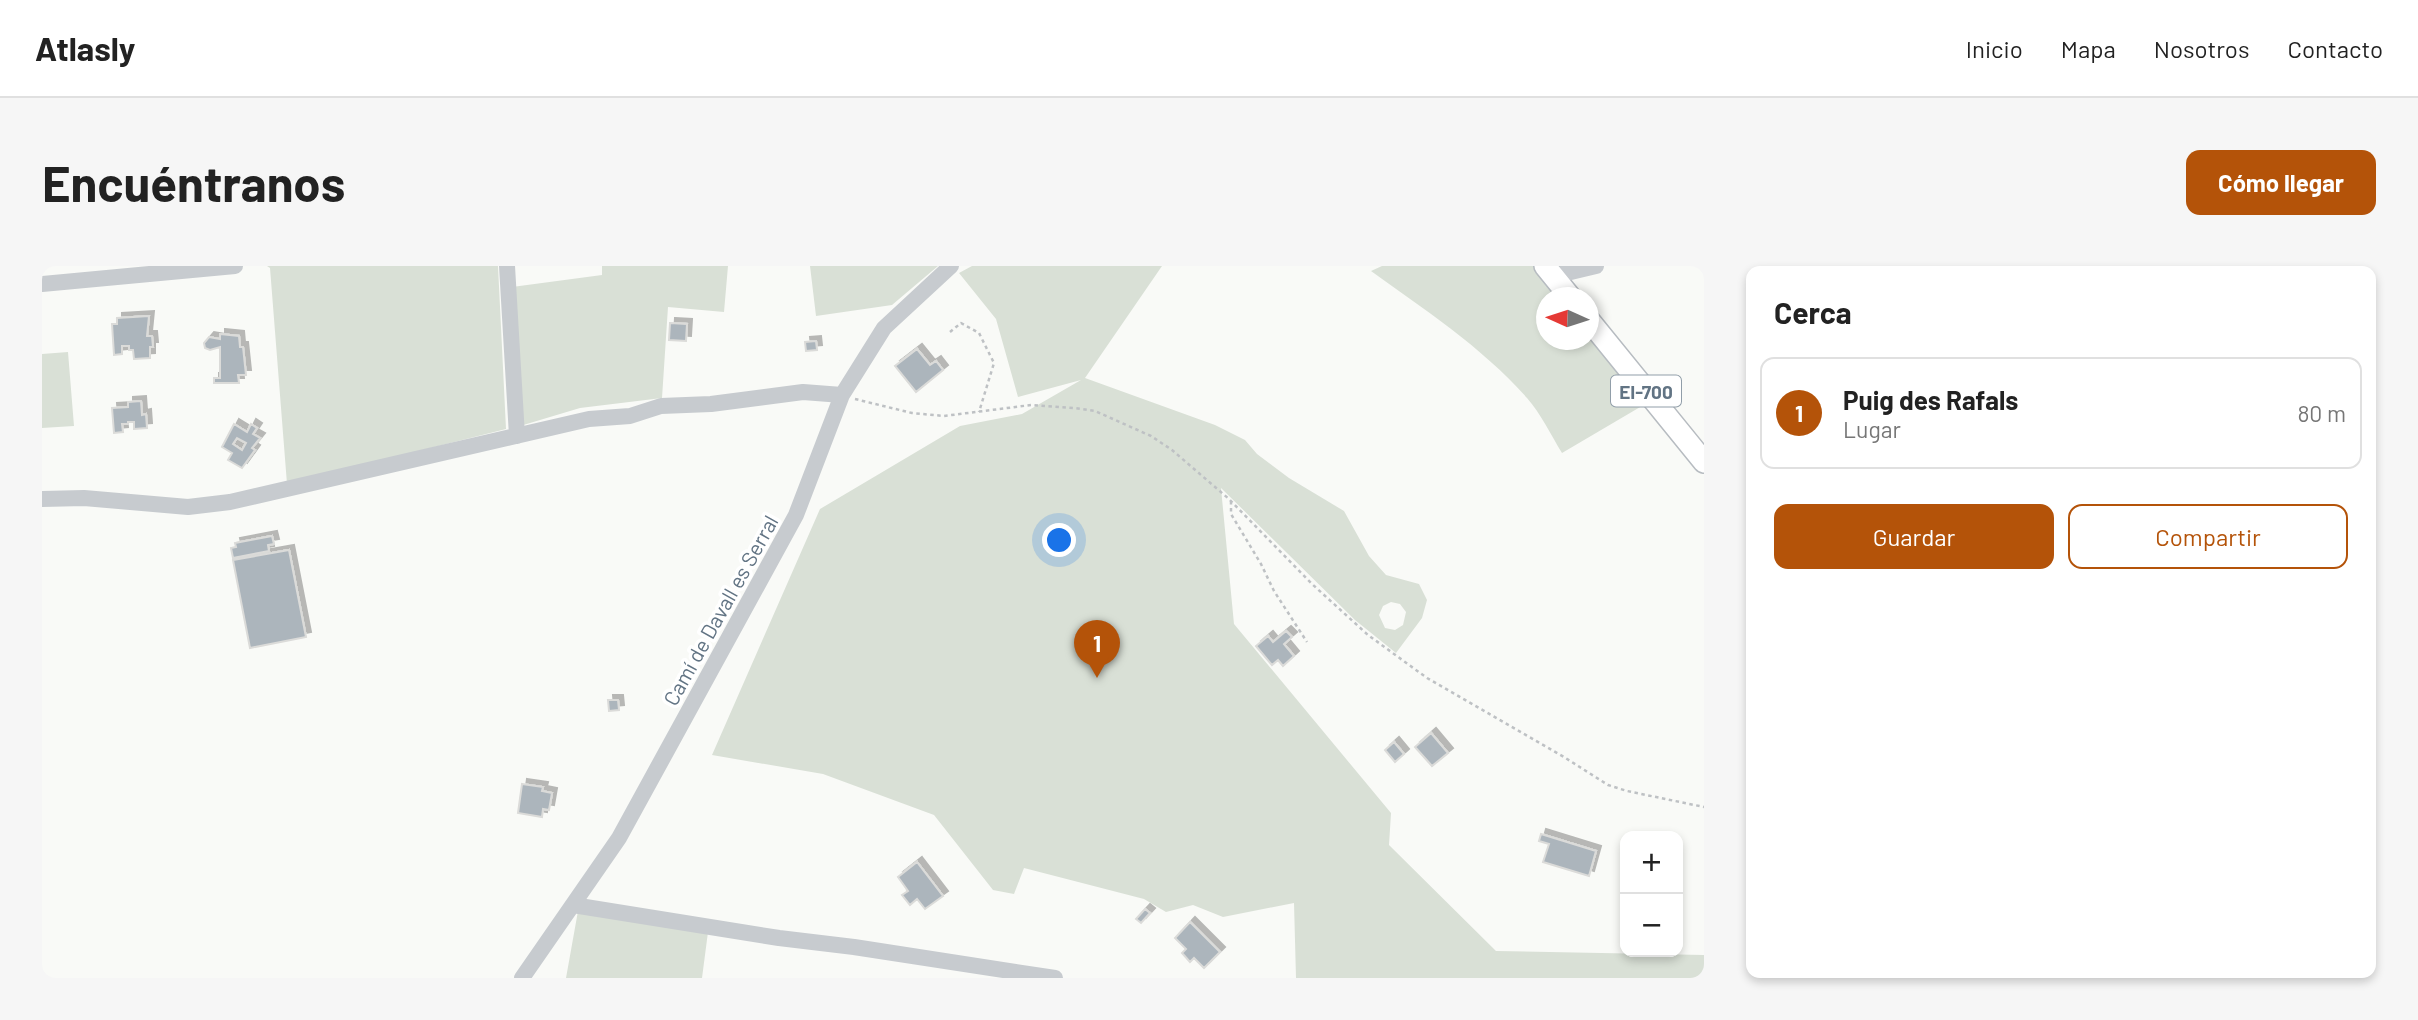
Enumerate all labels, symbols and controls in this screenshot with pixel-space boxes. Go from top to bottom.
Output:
text: Atlasly [35,28,135,68]
text: Inicio [1966,34,2023,63]
text: Mapa [2061,34,2116,63]
text: Nosotros [2154,34,2250,63]
text: Contacto [2288,34,2383,63]
button: Cómo llegar [2186,150,2376,215]
text: Encuéntranos [42,153,345,212]
north arrow [1536,287,1599,350]
text: Cerca [1774,294,1852,330]
road number: EI-700 [1611,376,1681,406]
text: Puig des Rafals [1843,384,2018,415]
text: 1 [1795,399,1803,427]
text: 80 m [2297,399,2346,427]
text: Lugar [1843,415,1901,443]
button: Guardar [1774,504,2054,569]
button: Compartir [2068,504,2348,569]
street label: Camí de Davall es Serral [657,511,783,709]
your location [1042,523,1076,557]
pin: 1 [1074,620,1120,678]
map controls [1620,831,1683,957]
button: + [1620,831,1683,894]
button: − [1620,894,1683,957]

